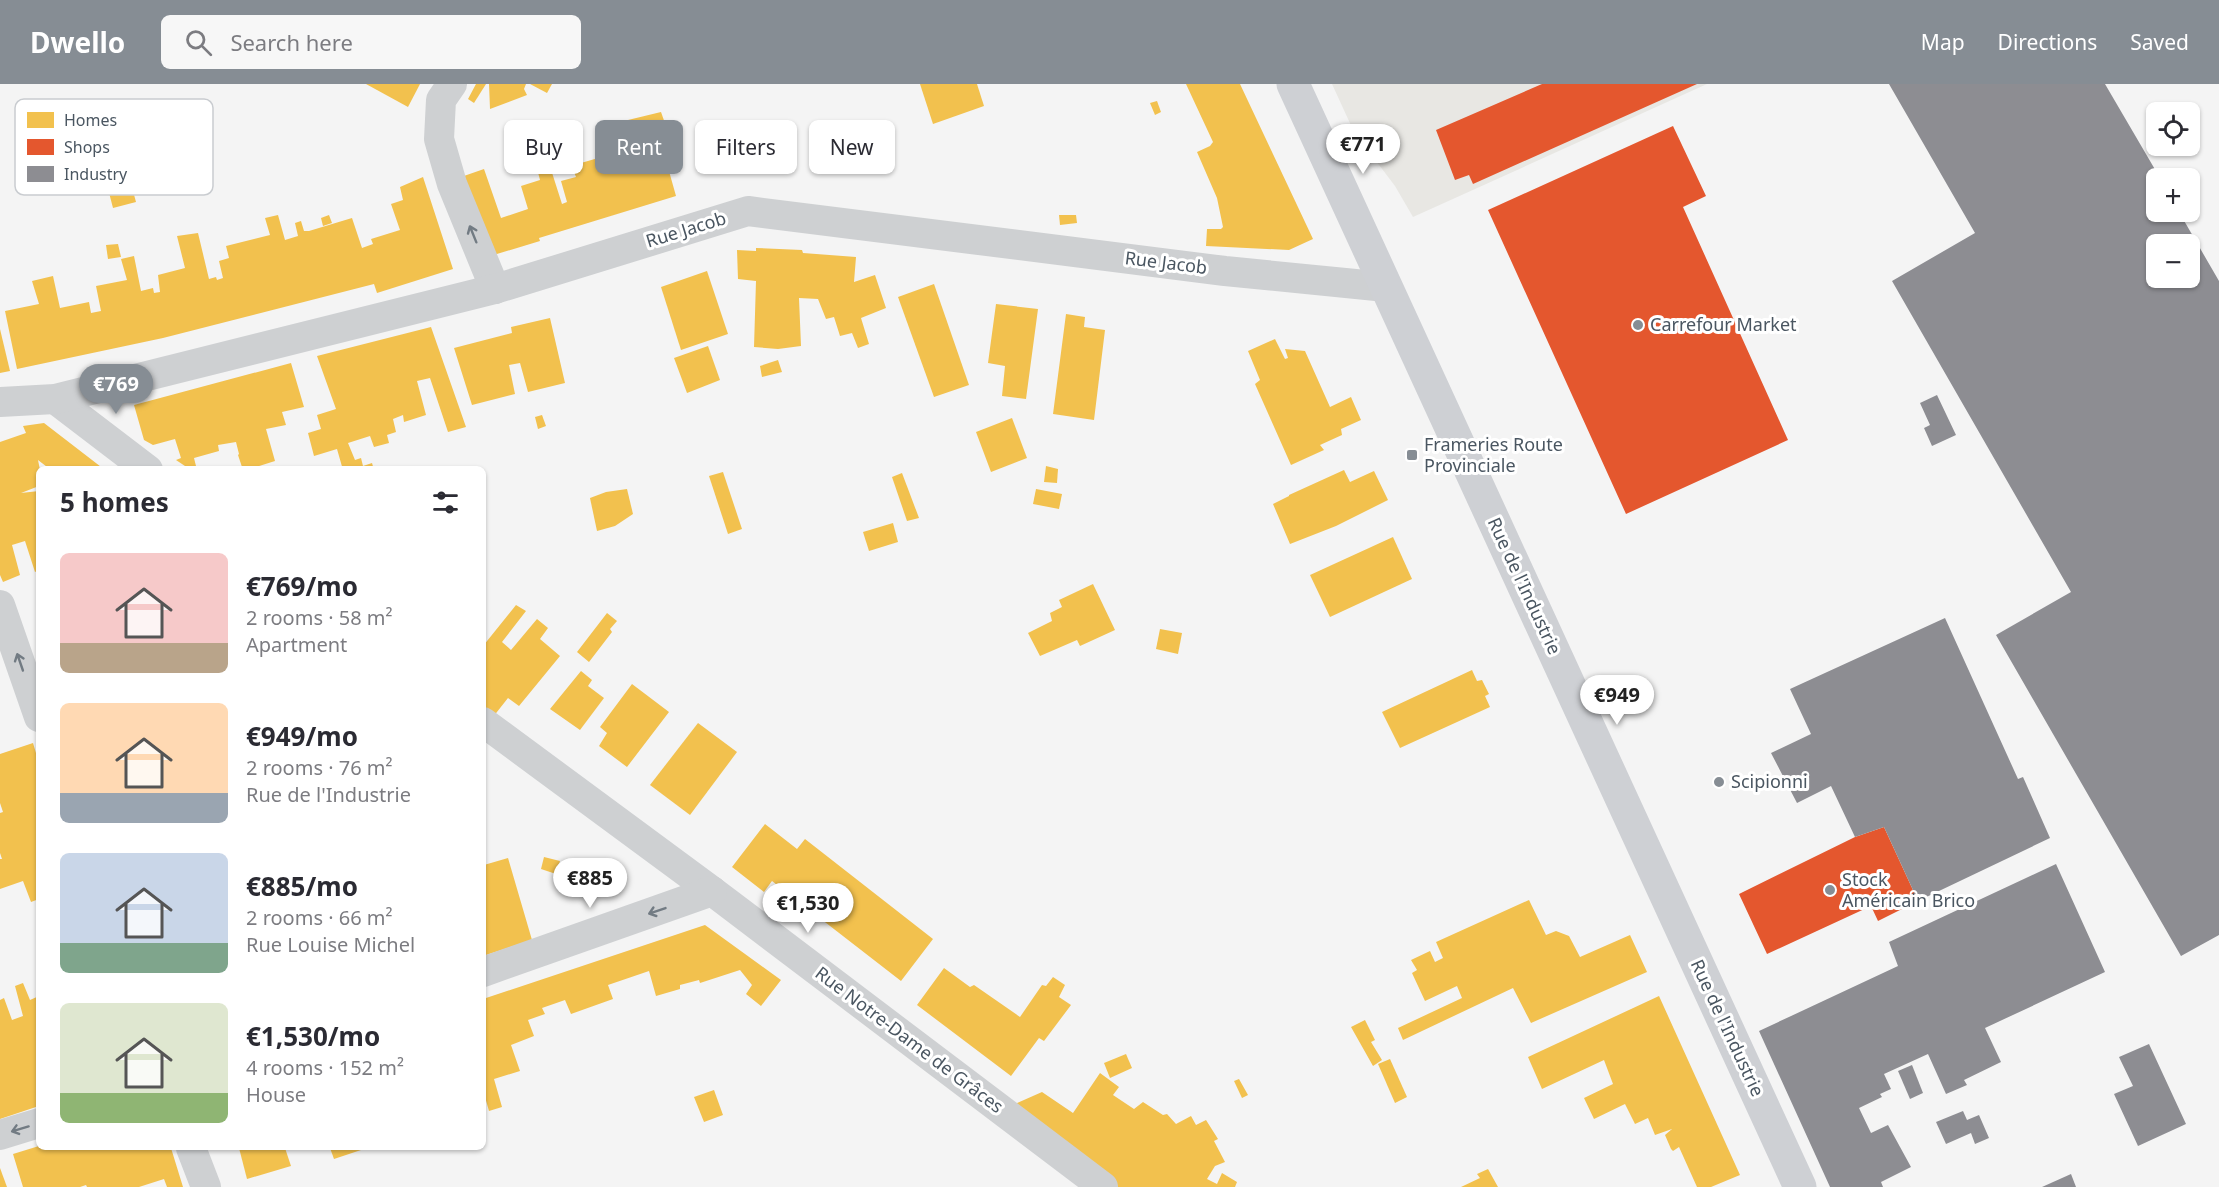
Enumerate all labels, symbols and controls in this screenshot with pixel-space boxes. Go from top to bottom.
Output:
search box [161,15,581,69]
text: Dwello [30,23,125,61]
icon: search [182,26,215,59]
text: Search here [230,27,353,57]
text: Map [1921,28,1965,56]
text: Directions [1998,28,2097,56]
text: Saved [2130,28,2189,56]
legend [15,99,213,195]
map controls [2146,102,2200,288]
button: locate [2146,102,2200,156]
text: Homes [64,109,117,131]
chip: Buy [504,120,583,174]
chip: Rent [595,120,683,174]
chip: Filters [695,120,797,174]
chip: New [809,120,895,174]
pin: €771 [1327,124,1399,175]
text: €771 [1340,130,1386,157]
text: Shops [64,136,110,158]
text: Industry [64,163,128,185]
button: + [2146,168,2200,222]
street label: Rue Jacob [643,205,729,253]
one-way arrow [467,226,478,244]
button: − [2146,234,2200,288]
street label: Rue Jacob [1124,245,1209,279]
place label: Carrefour Market [1650,312,1797,336]
marker: Carrefour Market [1631,318,1645,332]
pin: €769 [80,364,152,415]
text: €769 [93,370,139,397]
place label: Frameries Route Provinciale [1424,432,1563,477]
marker: Frameries Route Provinciale [1405,448,1419,462]
text: 5 homes [60,484,169,520]
icon: filters [429,486,462,519]
street label: Rue de l'Industrie [1483,513,1567,658]
text: €769/mo [246,568,358,604]
icon: home [108,577,180,649]
text: 2 rooms · 58 m² [246,604,393,631]
text: Apartment [246,631,347,658]
one-way arrow [13,653,24,672]
pin: €949 [1581,675,1653,726]
text: €949 [1594,681,1640,708]
text: €949/mo [246,718,358,754]
icon: home [108,727,180,799]
text: 2 rooms · 76 m² [246,754,393,781]
place label: Scipionni [1731,769,1808,793]
marker: Scipionni [1712,775,1726,789]
text: Rue de l'Industrie [246,781,411,808]
pin: €885 [554,858,626,909]
text: €885 [567,864,613,891]
place label: Stock Américain Brico [1842,867,1975,912]
text: €885/mo [246,868,358,904]
icon: home [108,877,180,949]
pin: €1,530 [759,883,857,934]
marker: Stock Américain Brico [1823,883,1837,897]
text: €1,530 [777,889,839,916]
text: 2 rooms · 66 m² [246,904,393,931]
one-way arrow [648,906,667,917]
text: Rue Louise Michel [246,931,415,958]
street label: Rue de l'Industrie [1686,955,1770,1100]
street label: Rue Notre-Dame de Grâces [811,960,1009,1118]
text: €1,530/mo [246,1018,380,1054]
icon: home [108,1027,180,1099]
text: 4 rooms · 152 m² [246,1054,404,1081]
text: House [246,1081,306,1108]
one-way arrow [10,1124,29,1135]

